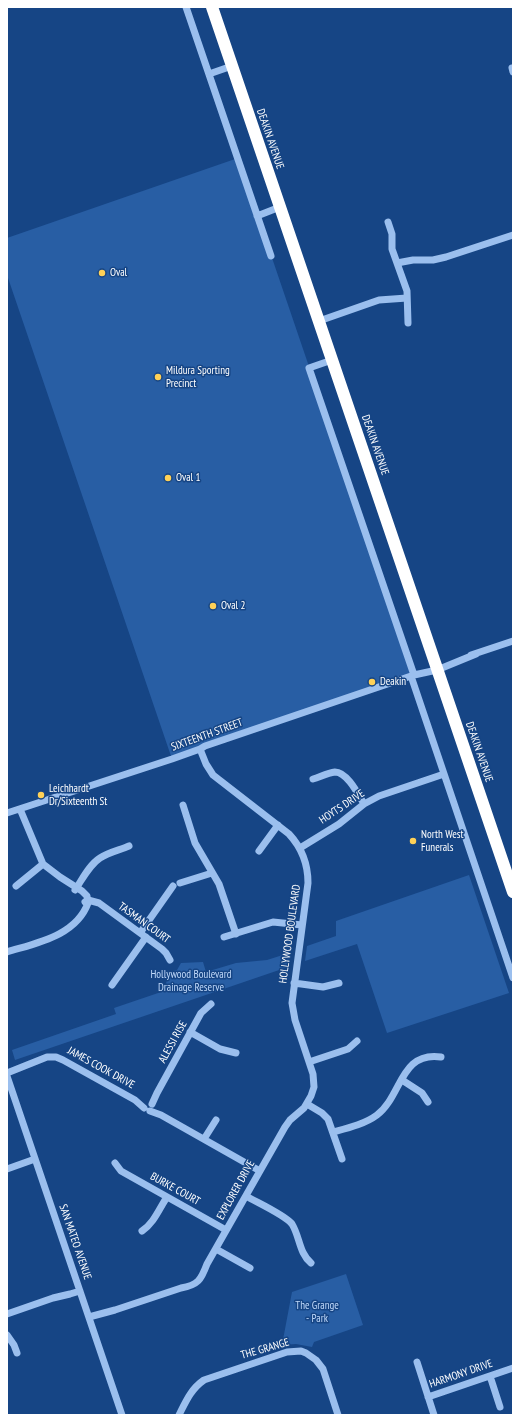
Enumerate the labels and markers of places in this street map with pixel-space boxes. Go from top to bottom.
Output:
place label: Oval [110,266,127,280]
marker: Oval [97,268,107,278]
place label: Mildura Sporting Precinct [166,364,230,390]
marker: Mildura Sporting Precinct [153,372,163,382]
place label: Oval 1 [176,471,200,485]
marker: Oval 1 [163,473,173,483]
place label: Oval 2 [221,599,245,613]
marker: Oval 2 [208,601,218,611]
place label: Deakin [380,675,406,689]
marker: Deakin [367,677,377,687]
place label: Leichhardt Dr/Sixteenth St [49,782,107,808]
marker: Leichhardt Dr/Sixteenth St [36,790,46,800]
place label: North West Funerals [421,828,463,854]
marker: North West Funerals [408,836,418,846]

